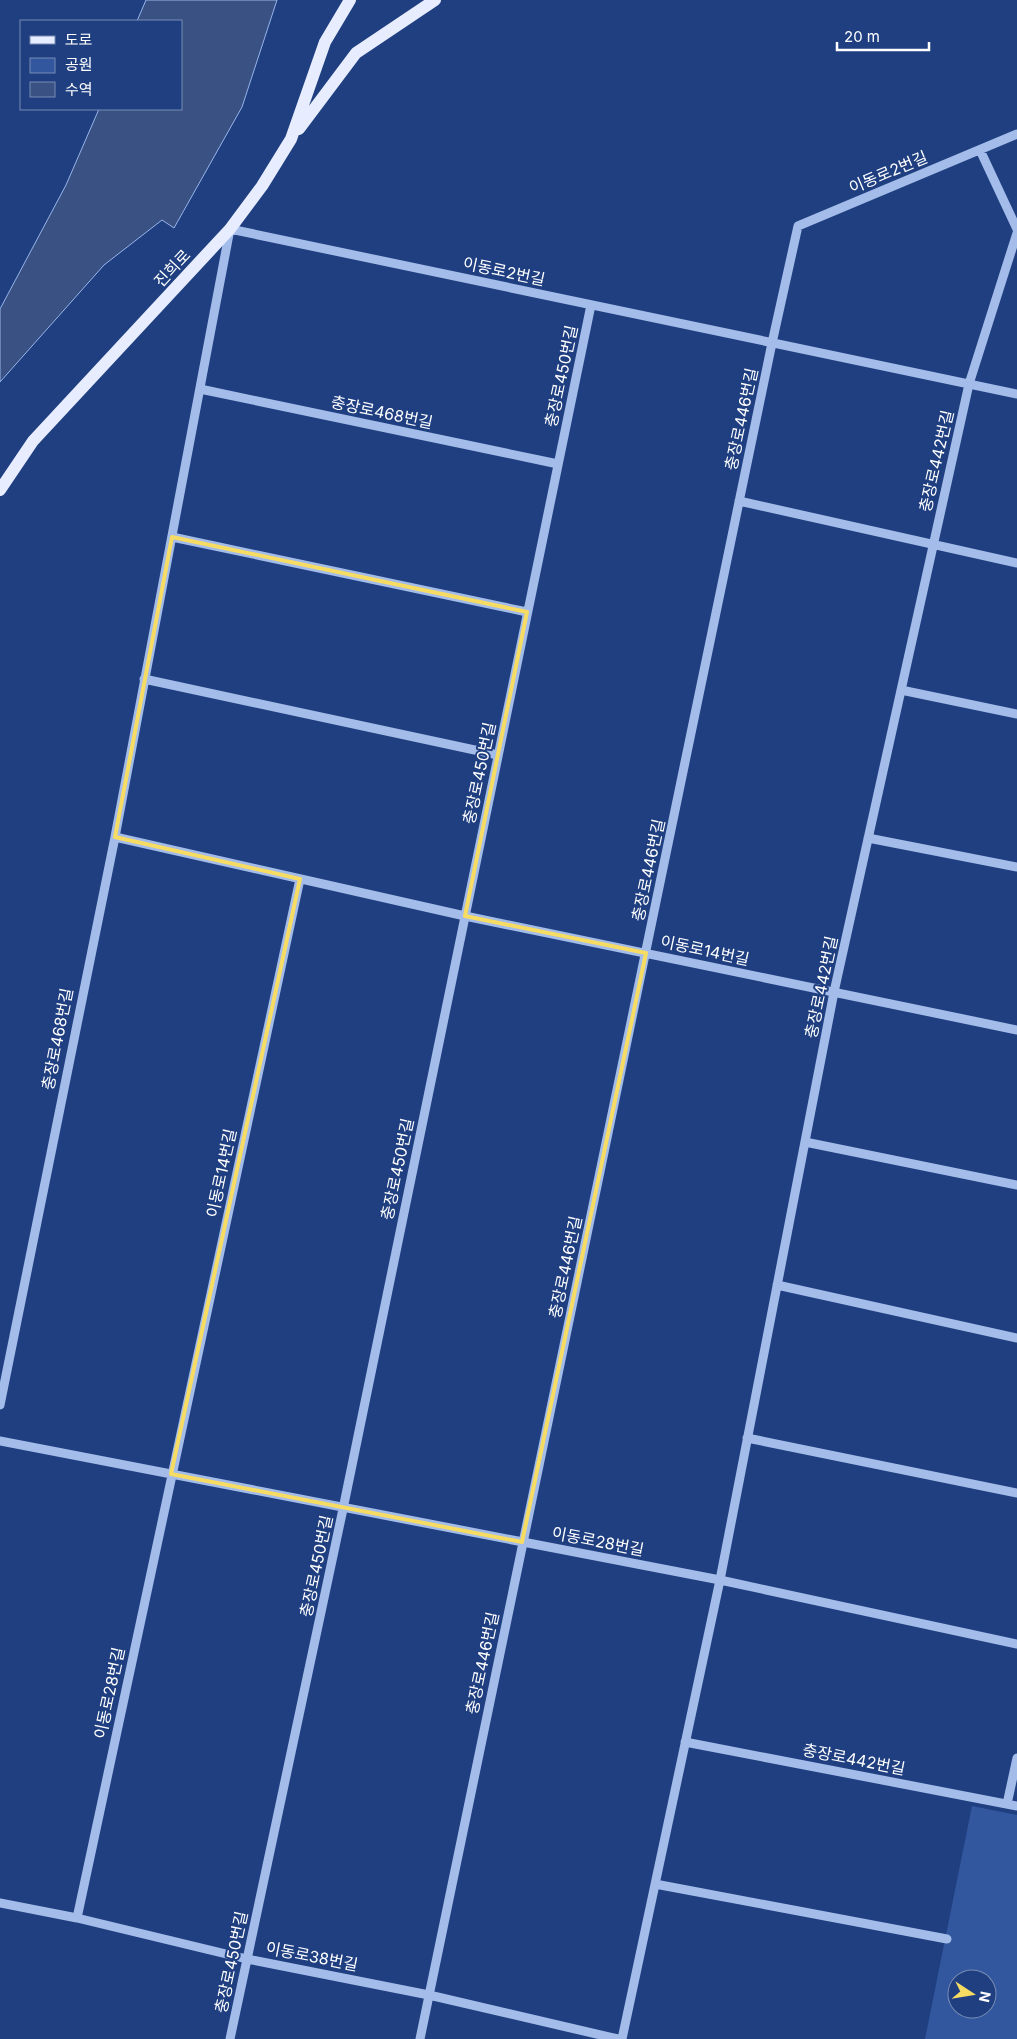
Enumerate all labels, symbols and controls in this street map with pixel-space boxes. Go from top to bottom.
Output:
legend [20,20,182,110]
scale bar [837,20,930,52]
text: 20 m [844,27,880,46]
text: 도로 [65,30,93,49]
text: 공원 [65,55,93,74]
text: 수역 [65,80,93,99]
street label: 이동로2번길 [846,147,930,197]
street label: 진희로 [150,245,195,291]
street label: 이동로2번길 [461,253,547,289]
street label: 충장로450번길 [540,323,582,429]
street label: 충장로446번길 [720,366,762,472]
street label: 충장로468번길 [329,391,435,433]
street label: 충장로442번길 [915,408,957,514]
street label: 충장로450번길 [458,720,500,826]
street label: 충장로446번길 [627,817,669,923]
street label: 이동로14번길 [659,931,751,969]
street label: 충장로442번길 [800,934,842,1040]
street label: 충장로468번길 [37,986,77,1092]
street label: 충장로450번길 [376,1116,418,1222]
street label: 이동로14번길 [202,1127,240,1219]
street label: 충장로446번길 [544,1214,586,1320]
street label: 충장로450번길 [295,1513,337,1619]
street label: 이동로28번길 [550,1522,646,1560]
street label: 충장로446번길 [461,1610,503,1716]
street label: 이동로28번길 [90,1645,128,1741]
street label: 충장로442번길 [801,1739,907,1779]
street label: 충장로450번길 [210,1909,252,2015]
street label: 이동로38번길 [264,1937,360,1975]
north arrow [947,1969,997,2019]
text: N [976,1990,995,2004]

